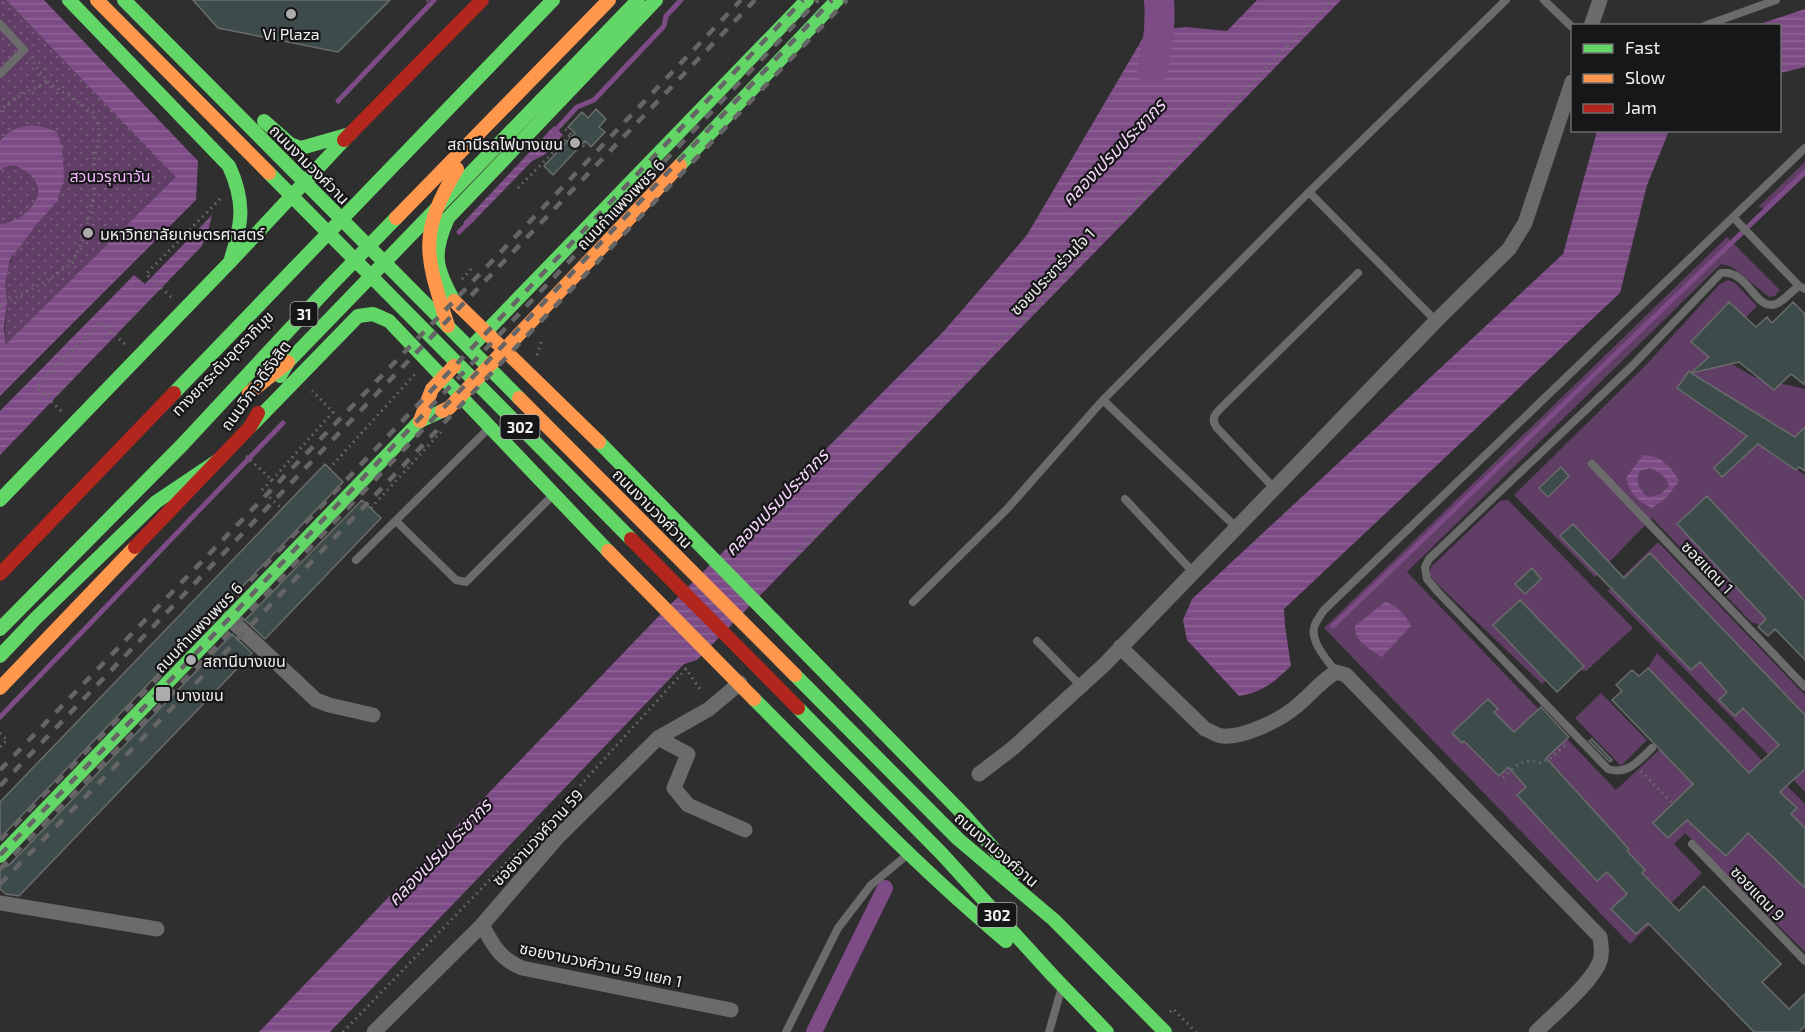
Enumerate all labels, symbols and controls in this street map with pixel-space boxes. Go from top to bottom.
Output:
marker: Vi Plaza [284,7,298,21]
place label: Vi Plaza [262,24,320,43]
legend [1571,24,1781,132]
text: Fast [1625,36,1660,58]
text: Slow [1625,66,1666,88]
water label: คลองเปรมประชากร [1057,93,1170,210]
text: Jam [1625,96,1657,118]
street label: ถนนงามวงศ์วาน [266,120,354,208]
place label: สถานีรถไฟบางเขน [447,134,563,153]
marker: สถานีรถไฟบางเขน [568,136,582,150]
street label: ถนนกำแพงเพชร 6 [572,155,668,253]
park label: สวนวรุณาวัน [69,166,151,186]
street label: ซอยประชาร่วมใจ 1 [1006,223,1098,319]
place label: มหาวิทยาลัยเกษตรศาสตร์ [100,224,265,243]
marker: มหาวิทยาลัยเกษตรศาสตร์ [81,226,95,240]
road number: 31 [290,302,318,326]
street label: ทางยกระดับอุตราภิมุข [167,307,278,420]
street label: ถนนวิภาวดีรังสิต [216,336,294,434]
road number: 302 [500,415,540,439]
water label: คลองเปรมประชากร [720,443,833,560]
street label: ถนนงามวงศ์วาน [609,464,697,552]
street label: ซอยแดน 1 [1678,537,1738,597]
street label: ถนนกำแพงเพชร 6 [150,578,246,676]
place label: สถานีบางเขน [203,651,286,670]
marker: สถานีบางเขน [184,653,198,667]
marker: บางเขน [154,685,172,703]
place label: บางเขน [176,685,224,704]
street label: ซอยงามวงศ์วาน 59 [488,785,586,889]
water label: คลองเปรมประชากร [383,793,496,910]
street label: ถนนงามวงศ์วาน [951,807,1043,891]
street label: ซอยแดน 9 [1727,862,1789,924]
road number: 302 [978,903,1016,927]
street label: ซอยงามวงศ์วาน 59 แยก 1 [518,937,684,991]

